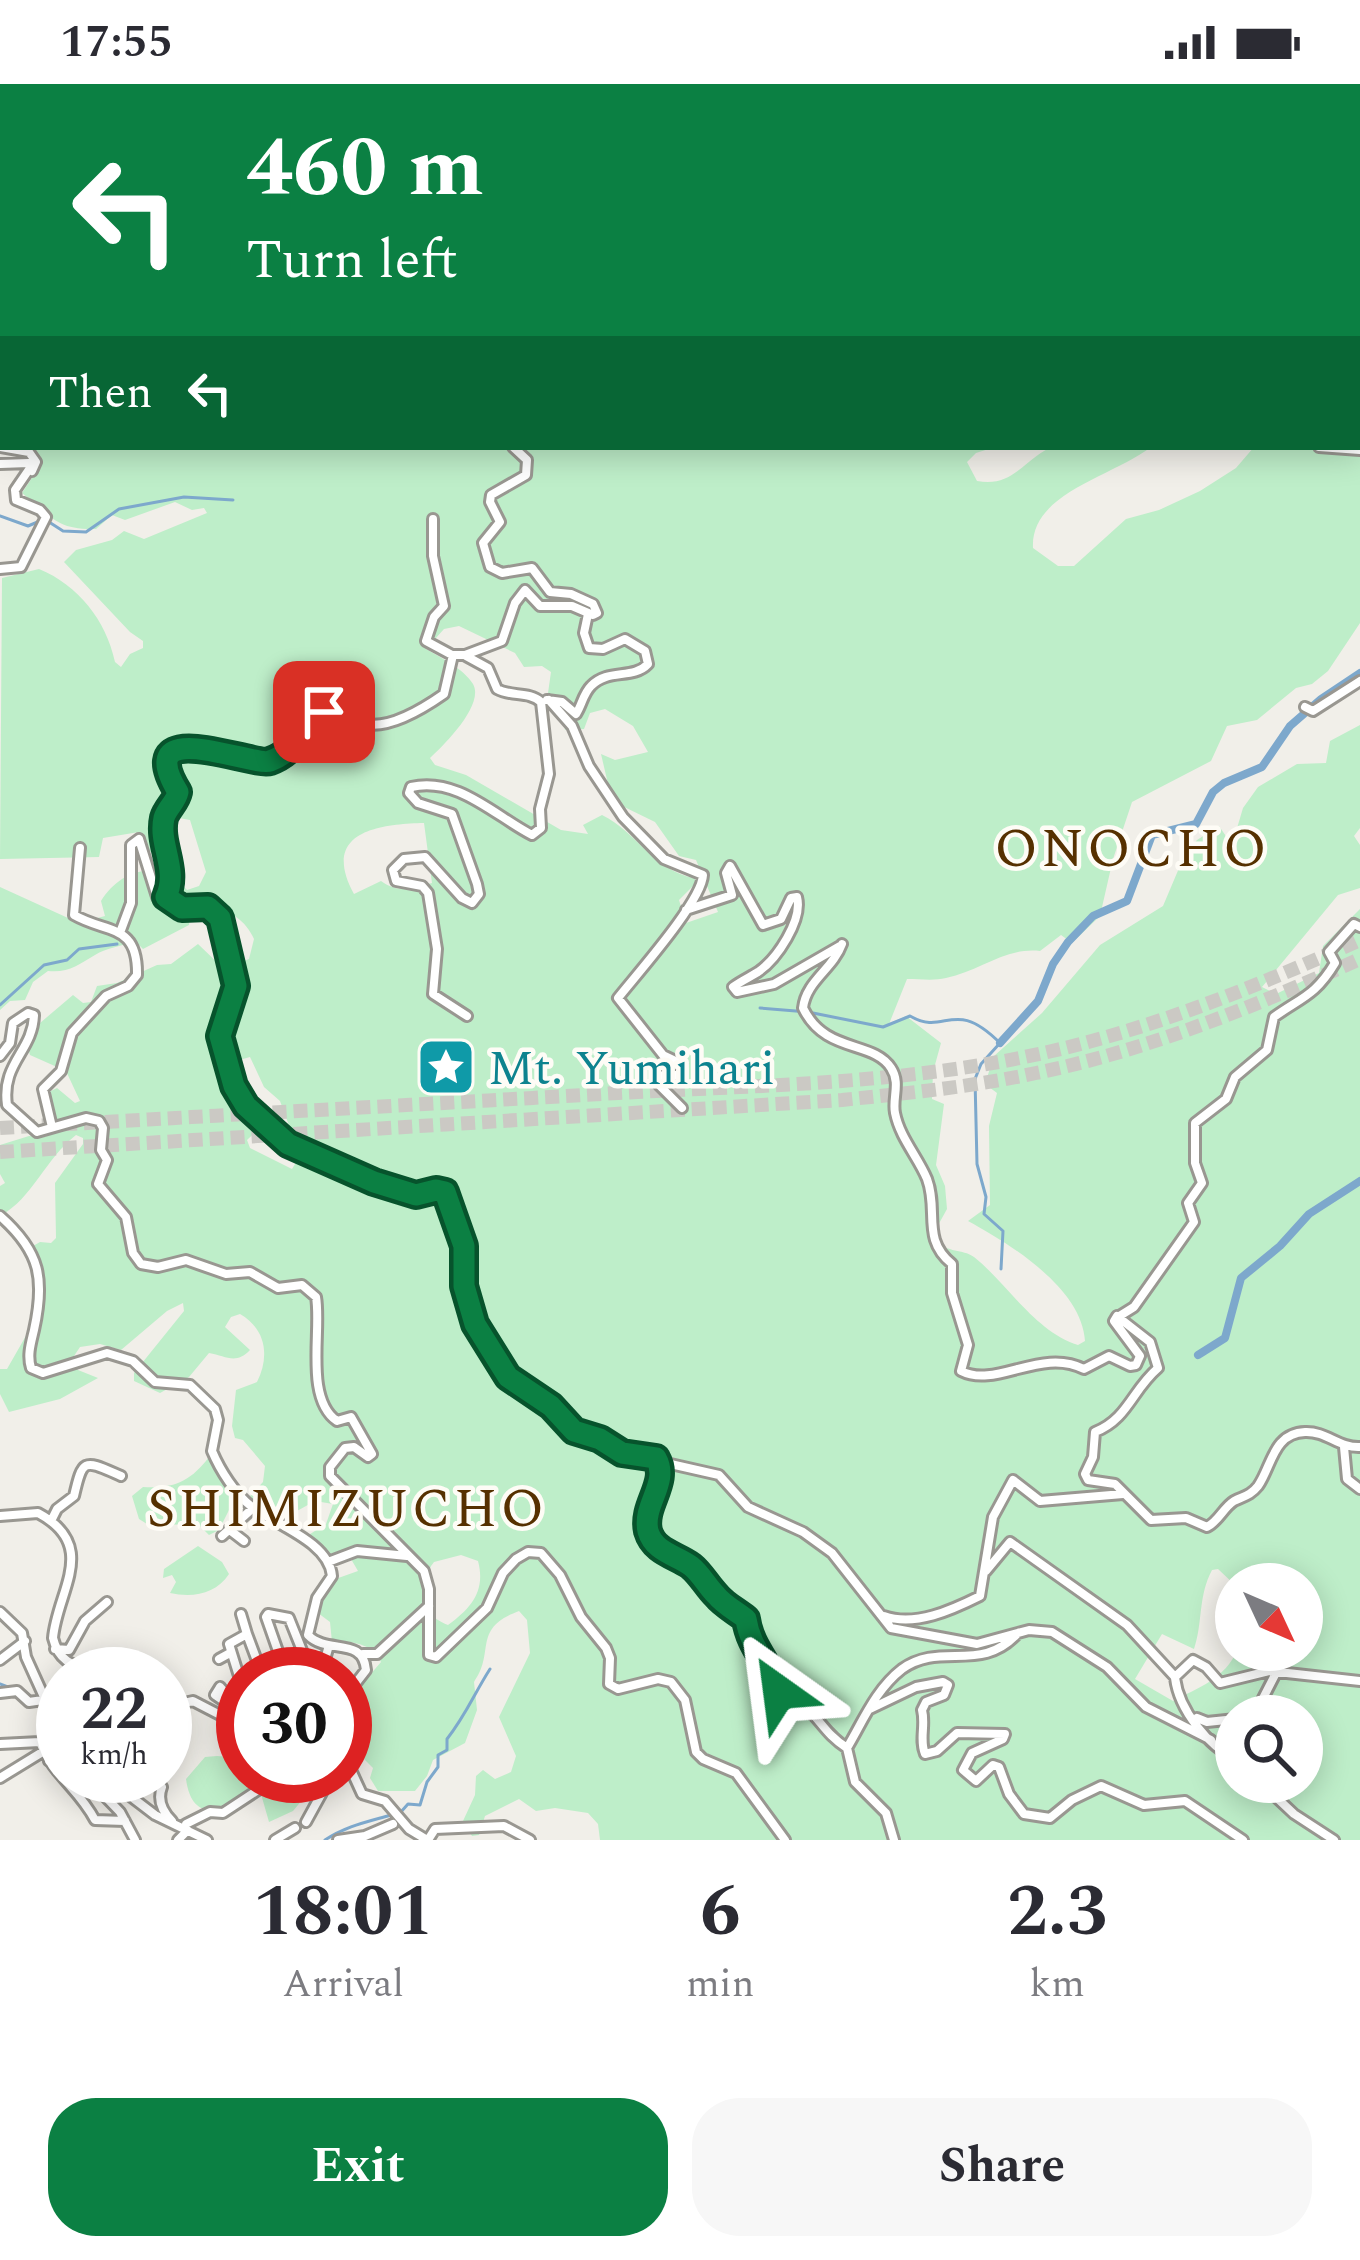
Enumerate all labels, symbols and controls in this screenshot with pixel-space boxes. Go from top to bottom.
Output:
text: 17:55 [60,8,173,77]
text: 460 m [246,105,484,233]
icon: left [48,132,204,288]
text: Turn left [246,220,458,302]
text: Then [48,359,153,428]
icon: left [177,360,243,426]
pin [273,661,375,763]
icon: arrive [291,679,357,745]
district label: ONOCHO [994,809,1270,891]
place label: Mt. Yumihari [488,1033,775,1106]
place icon: Mt. Yumihari [415,1036,477,1098]
district label: SHIMIZUCHO [147,1469,547,1551]
north arrow [1215,1563,1323,1671]
map controls [1215,1563,1323,1803]
position arrow [716,1629,842,1755]
speed limit sign: 30 [216,1647,372,1803]
text: 22 [80,1664,148,1756]
button: search [1215,1695,1323,1803]
text: km/h [80,1732,148,1778]
text: 18:01 [253,1858,434,1967]
text: 6 [700,1858,741,1967]
text: 2.3 [1007,1858,1107,1967]
text: Arrival [282,1955,404,2014]
text: min [686,1955,755,2014]
text: km [1030,1955,1085,2014]
button: Exit [48,2098,668,2236]
button: Share [692,2098,1312,2236]

